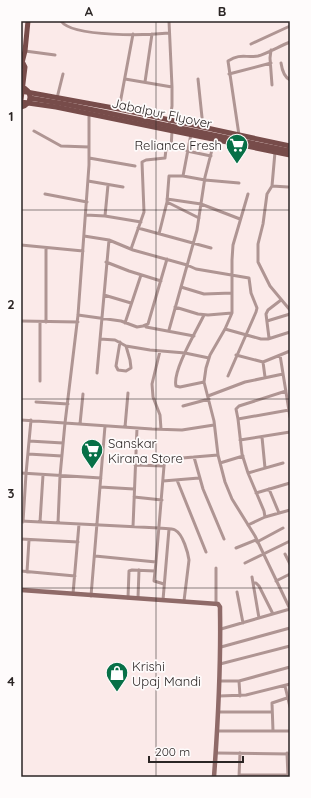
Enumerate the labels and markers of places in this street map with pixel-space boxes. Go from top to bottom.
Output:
supermarket icon: Reliance Fresh [224,132,250,165]
place label: Reliance Fresh [134,137,222,153]
place label: Sanskar Kirana Store [108,435,183,466]
supermarket icon: Sanskar Kirana Store [79,437,105,470]
place label: Krishi Upaj Mandi [132,658,201,689]
shop icon: Krishi Upaj Mandi [104,660,130,693]

